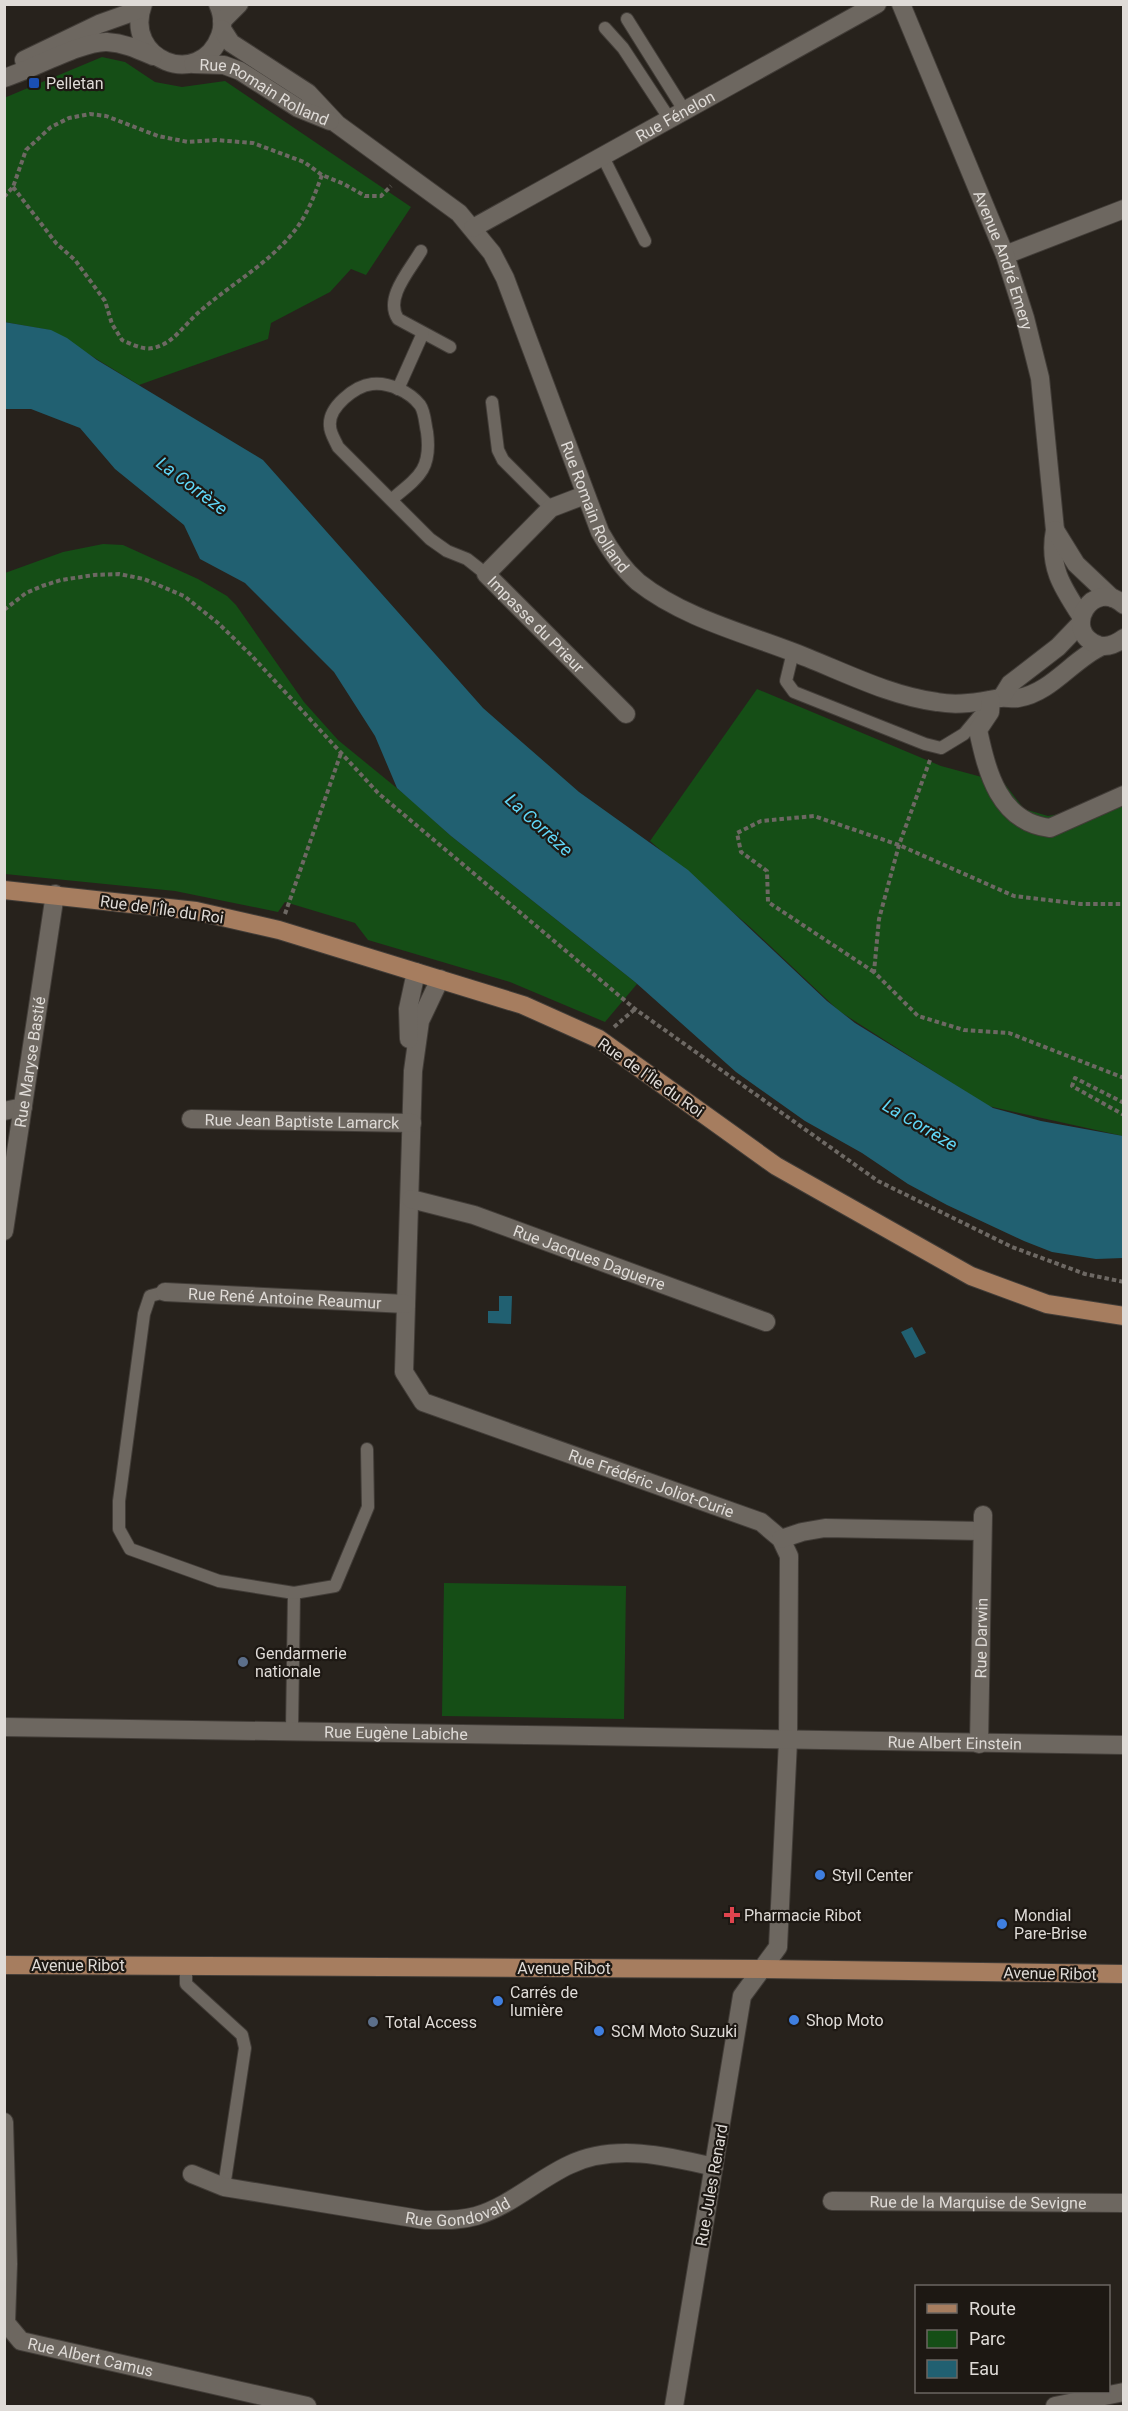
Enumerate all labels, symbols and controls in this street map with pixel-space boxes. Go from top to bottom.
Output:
street label: Rue Romain Rolland [199,55,332,130]
place label: Pelletan [46,74,104,93]
marker: Pelletan [27,76,41,90]
street label: Rue Fénelon [632,87,718,146]
street label: Avenue André Emery [969,188,1037,332]
street label: Rue Romain Rolland [557,438,633,577]
water label: La Corrèze [153,452,232,519]
street label: Impasse du Prieur [483,572,589,677]
water label: La Corrèze [501,789,577,860]
street label: Rue de l'Île du Roi [99,891,225,928]
street label: Rue Maryse Bastié [11,995,49,1129]
street label: Rue de l'Île du Roi [594,1034,707,1121]
water label: La Corrèze [879,1094,961,1155]
street label: Rue Jean Baptiste Lamarck [205,1110,400,1133]
street label: Rue Jacques Daguerre [511,1221,668,1294]
street label: Rue René Antoine Reaumur [188,1284,383,1313]
street label: Rue Frédéric Joliot-Curie [566,1445,737,1522]
street label: Rue Darwin [971,1598,992,1679]
place label: Gendarmerie nationale [255,1644,347,1681]
marker: Gendarmerie nationale [236,1655,250,1669]
street label: Rue Eugène Labiche [324,1722,468,1744]
street label: Rue Albert Einstein [887,1732,1022,1754]
place label: Styll Center [832,1866,914,1885]
marker: Styll Center [813,1868,827,1882]
place label: Pharmacie Ribot [744,1906,862,1925]
place label: Mondial Pare-Brise [1014,1906,1087,1943]
marker: Pharmacie Ribot [725,1908,739,1922]
marker: Mondial Pare-Brise [995,1917,1009,1931]
street label: Avenue Ribot [31,1956,125,1975]
street label: Avenue Ribot [517,1959,611,1978]
street label: Avenue Ribot [1003,1963,1097,1984]
place label: Carrés de lumière [510,1983,578,2020]
marker: Carrés de lumière [491,1994,505,2008]
place label: Shop Moto [806,2011,884,2030]
place label: Total Access [385,2013,477,2032]
marker: Shop Moto [787,2013,801,2027]
marker: Total Access [366,2015,380,2029]
place label: SCM Moto Suzuki [611,2022,737,2041]
marker: SCM Moto Suzuki [592,2024,606,2038]
street label: Rue Jules Renard [691,2123,732,2248]
street label: Rue de la Marquise de Sevigne [869,2192,1087,2213]
street label: Rue Gondovald [404,2193,514,2230]
legend [915,2285,1110,2393]
text: Route [969,2298,1016,2319]
text: Parc [969,2328,1005,2349]
street label: Rue Albert Camus [26,2334,155,2381]
text: Eau [969,2358,999,2379]

